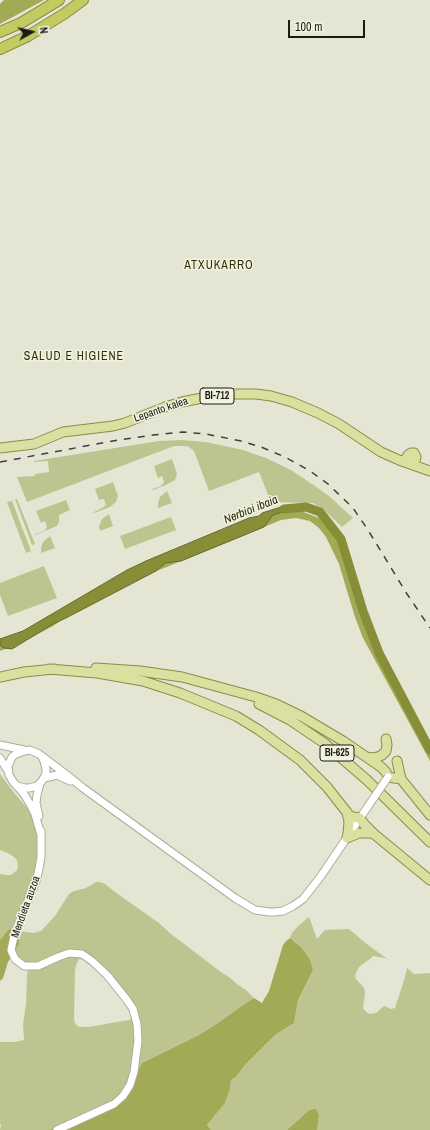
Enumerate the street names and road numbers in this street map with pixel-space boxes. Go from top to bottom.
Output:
road number: BI-712 [200,388,234,404]
street label: Lepanto kalea [132,395,190,425]
road number: BI-625 [320,745,354,761]
street label: Mendieta auzoa [9,874,43,940]

